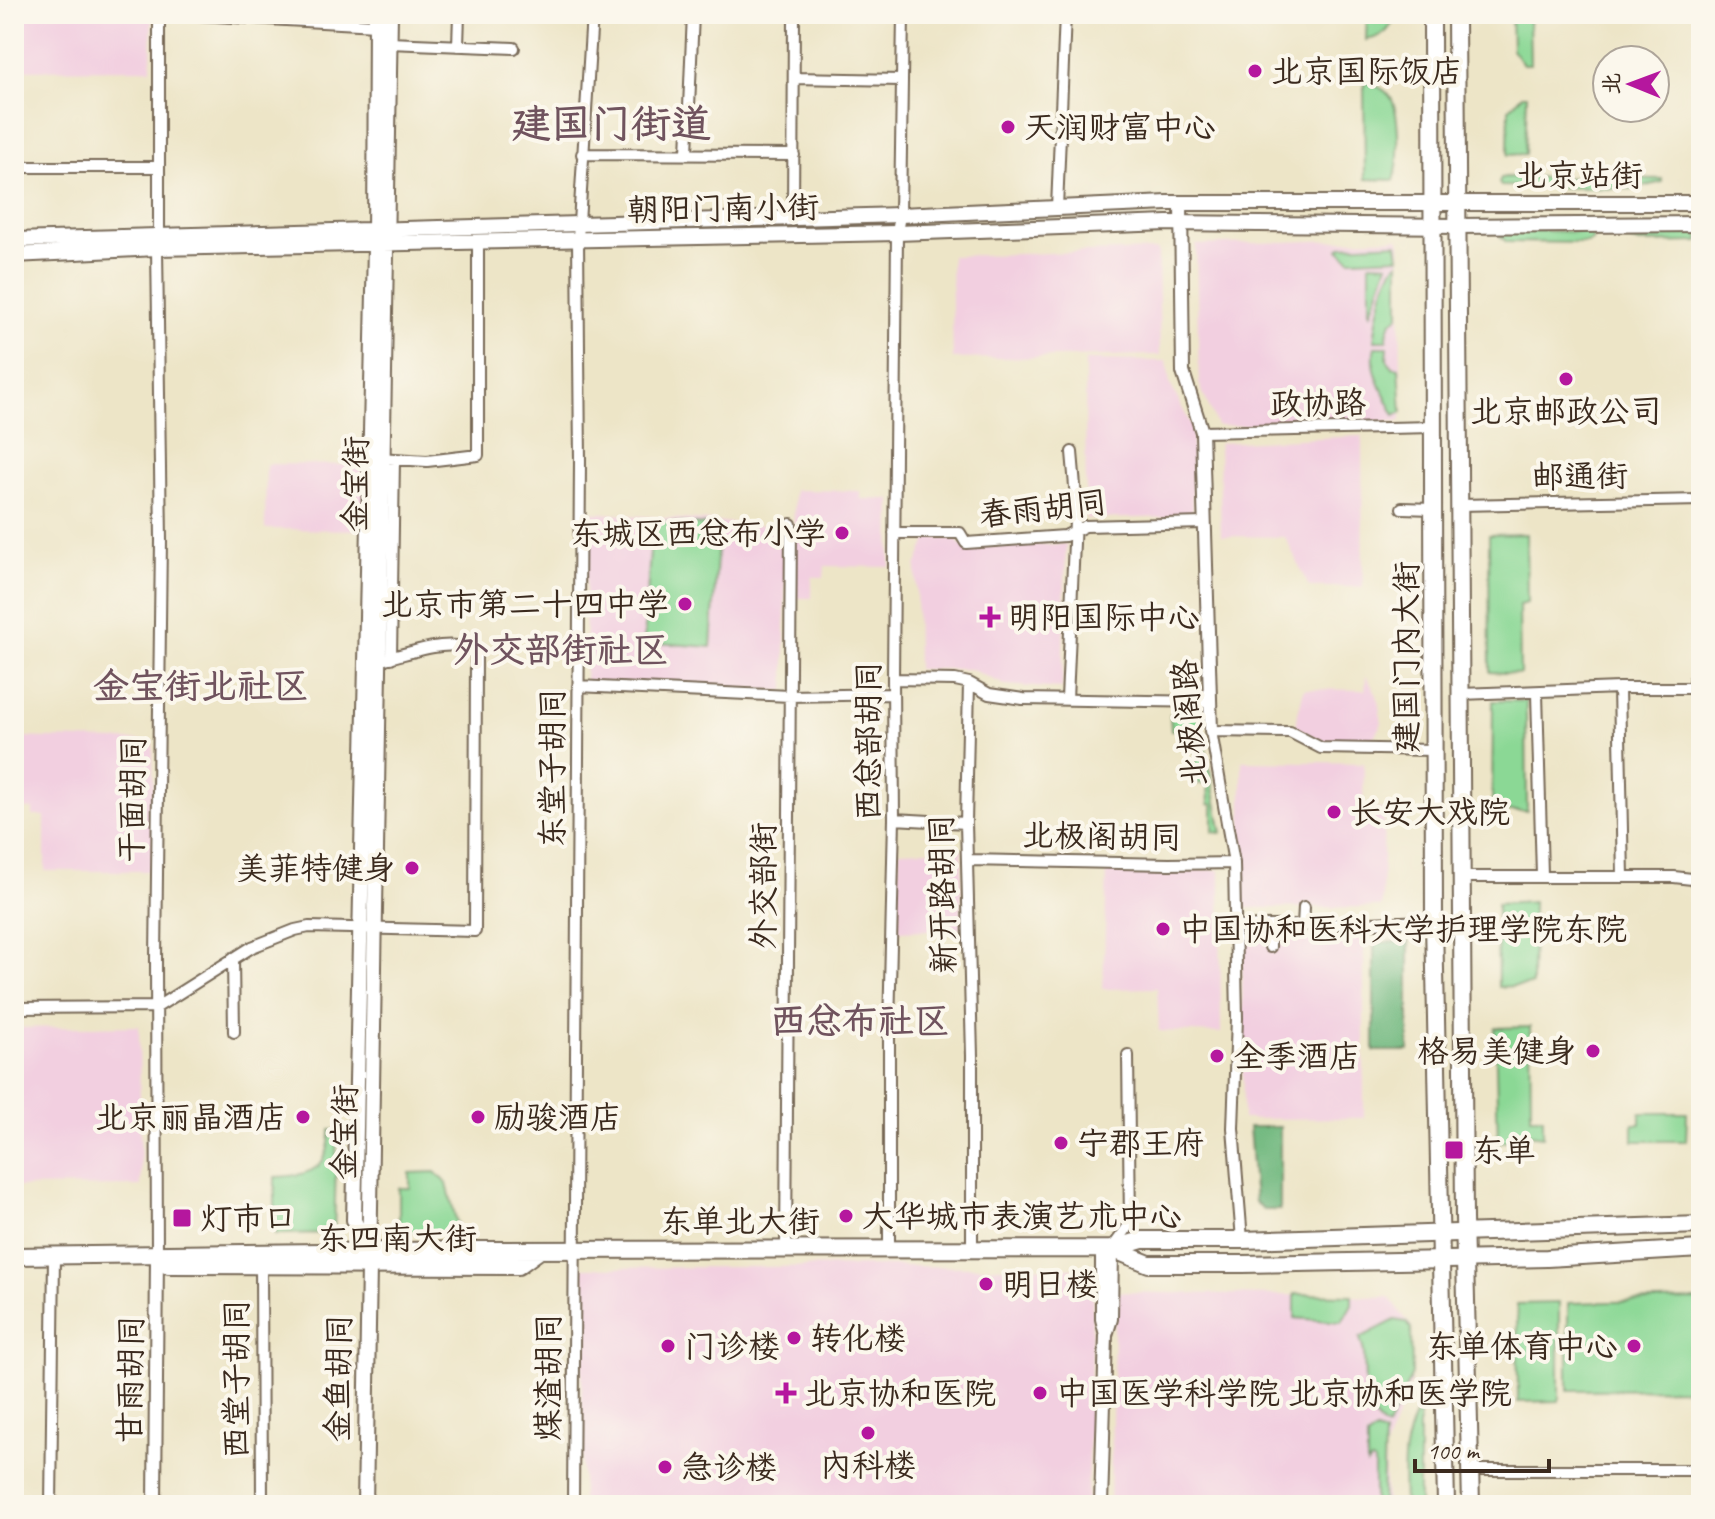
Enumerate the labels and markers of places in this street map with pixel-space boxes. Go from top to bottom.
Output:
place label: 北京国际饭店 [1271,51,1463,92]
marker: 北京国际饭店 [1246,62,1264,80]
place label: 天润财富中心 [1024,107,1216,148]
marker: 天润财富中心 [999,118,1017,136]
marker: 北京邮政公司 [1557,370,1575,388]
place label: 北京邮政公司 [1470,391,1662,432]
place label: 东城区西总布小学 [570,513,826,554]
marker: 东城区西总布小学 [833,524,851,542]
place label: 北京市第二十四中学 [381,584,669,625]
marker: 北京市第二十四中学 [676,595,694,613]
place label: 明阳国际中心 [1008,597,1200,638]
marker: 明阳国际中心 [979,606,1001,628]
place label: 长安大戏院 [1350,792,1510,833]
marker: 长安大戏院 [1325,803,1343,821]
place label: 美菲特健身 [236,848,396,889]
marker: 美菲特健身 [403,859,421,877]
place label: 中国协和医科大学护理学院东院 [1179,909,1627,950]
marker: 中国协和医科大学护理学院东院 [1154,920,1172,938]
place label: 格易美健身 [1417,1031,1577,1072]
place label: 全季酒店 [1233,1036,1361,1077]
marker: 格易美健身 [1584,1042,1602,1060]
marker: 全季酒店 [1208,1047,1226,1065]
place label: 北京丽晶酒店 [95,1097,287,1138]
place label: 励骏酒店 [494,1097,622,1138]
marker: 北京丽晶酒店 [294,1108,312,1126]
marker: 励骏酒店 [469,1108,487,1126]
place label: 宁郡王府 [1077,1123,1205,1164]
place label: 东单 [1472,1130,1536,1171]
marker: 宁郡王府 [1052,1134,1070,1152]
marker: 东单 [1443,1139,1465,1161]
place label: 大华城市表演艺术中心 [862,1196,1182,1237]
place label: 灯市口 [200,1198,296,1239]
marker: 灯市口 [171,1207,193,1229]
marker: 大华城市表演艺术中心 [837,1207,855,1225]
place label: 明日楼 [1002,1264,1098,1305]
marker: 明日楼 [977,1275,995,1293]
place label: 转化楼 [810,1318,906,1359]
place label: 门诊楼 [684,1326,780,1367]
place label: 东单体育中心 [1426,1326,1618,1367]
marker: 转化楼 [785,1329,803,1347]
marker: 门诊楼 [659,1337,677,1355]
marker: 东单体育中心 [1625,1337,1643,1355]
place label: 北京协和医院 [804,1373,996,1414]
place label: 中国医学科学院 北京协和医学院 [1056,1373,1512,1414]
marker: 北京协和医院 [775,1382,797,1404]
marker: 中国医学科学院 北京协和医学院 [1031,1384,1049,1402]
marker: 内科楼 [859,1424,877,1442]
place label: 内科楼 [820,1445,916,1486]
place label: 急诊楼 [681,1447,777,1488]
marker: 急诊楼 [656,1458,674,1476]

